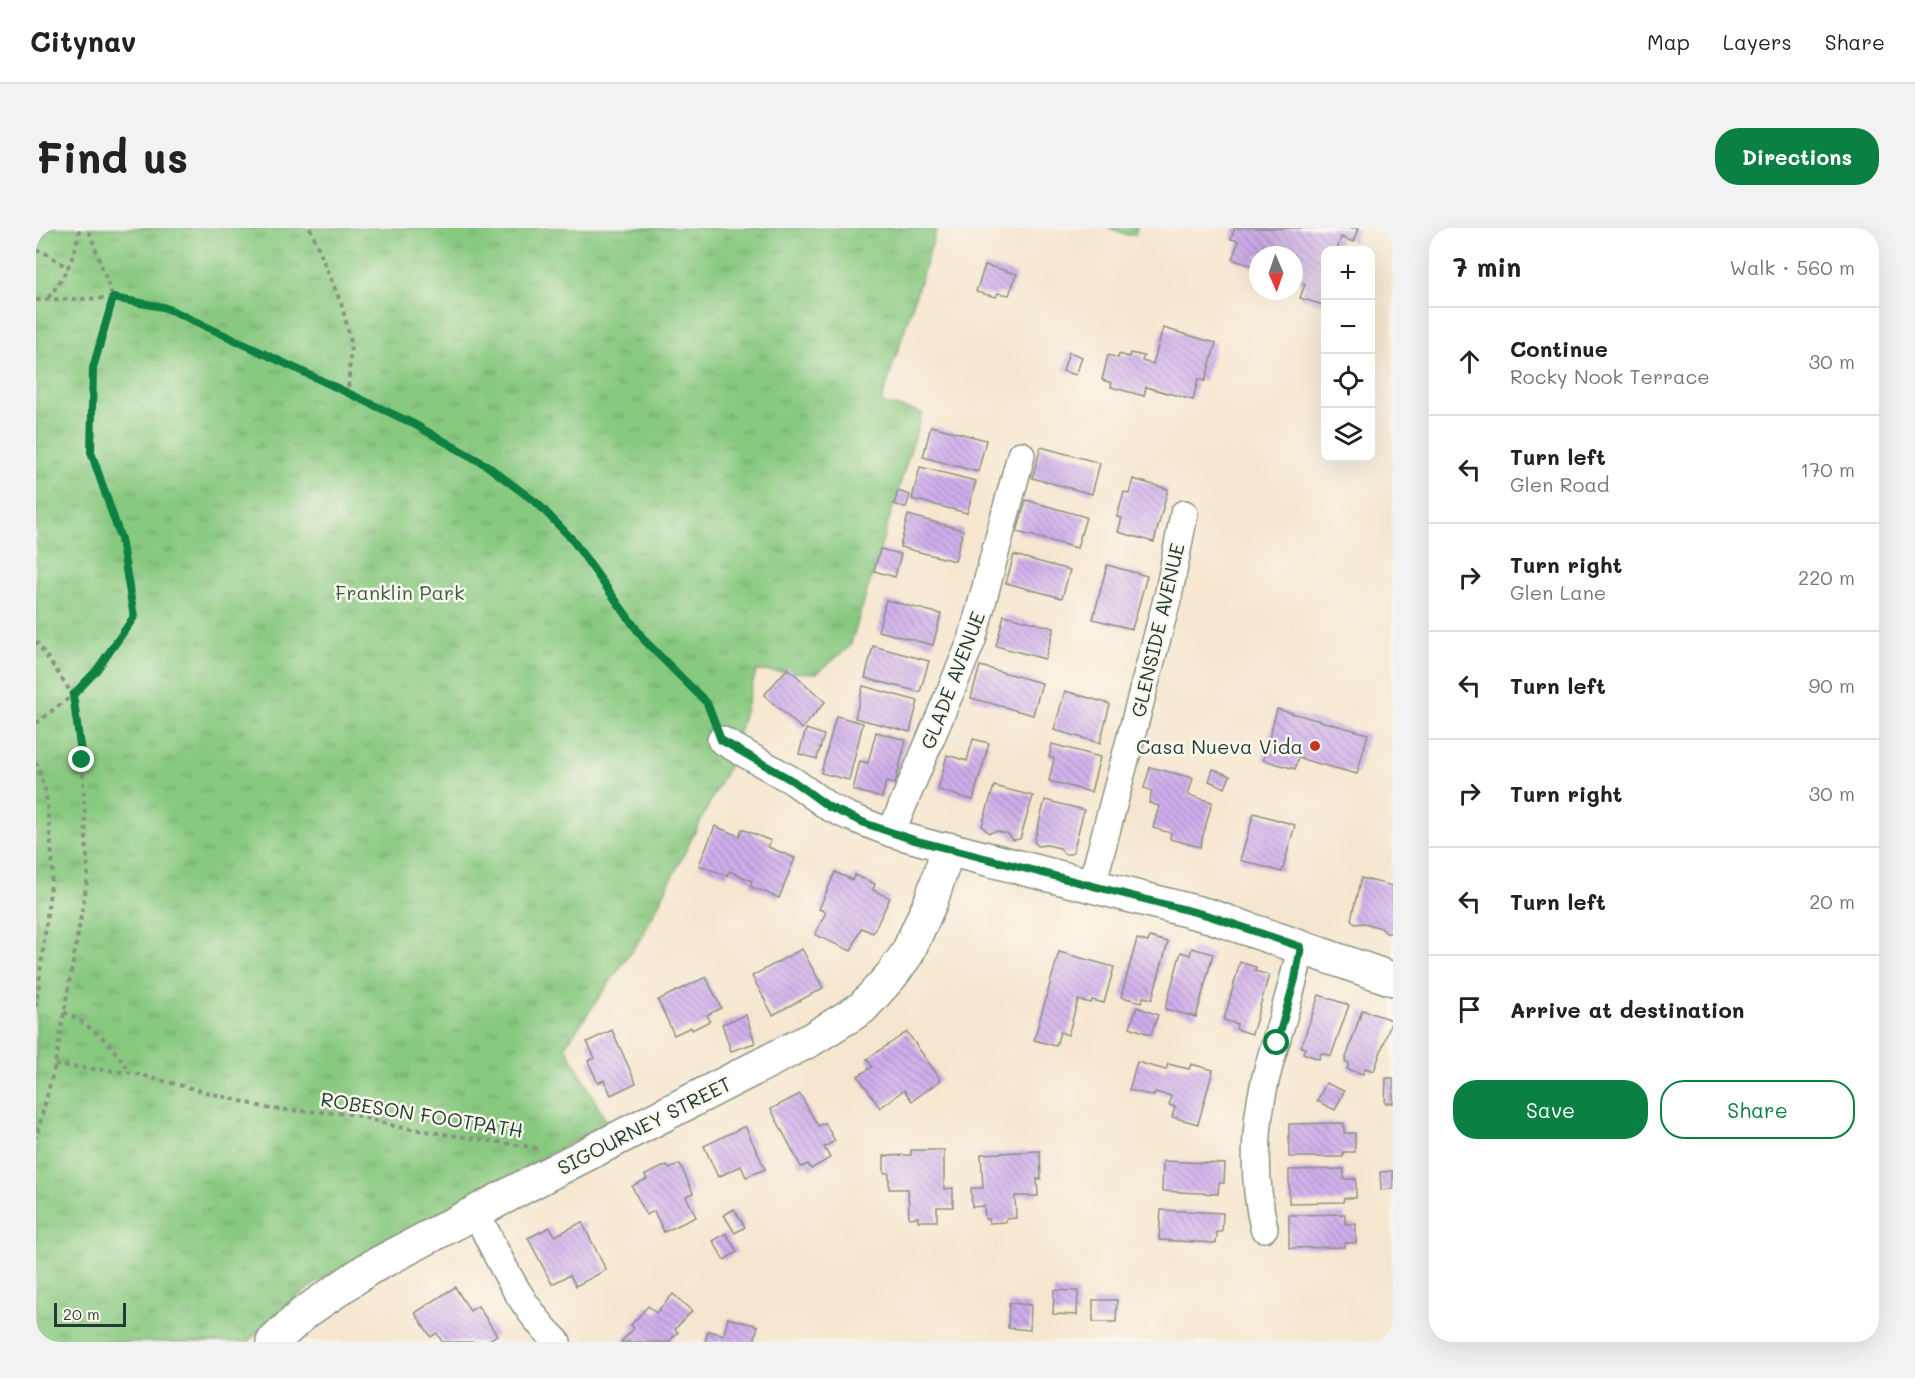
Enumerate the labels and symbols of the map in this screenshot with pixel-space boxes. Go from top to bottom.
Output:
north arrow [1249,246,1303,300]
street label: GLENSIDE AVENUE [1124,540,1190,720]
park label: Franklin Park [335,579,465,605]
street label: GLADE AVENUE [914,607,990,753]
place label: Casa Nueva Vida [1136,733,1303,759]
marker: Casa Nueva Vida [1308,739,1322,753]
route end [68,746,94,772]
route start [1263,1029,1289,1055]
street label: SIGOURNEY STREET [553,1070,735,1180]
street label: ROBESON FOOTPATH [319,1085,525,1143]
scale bar [54,1300,126,1328]

